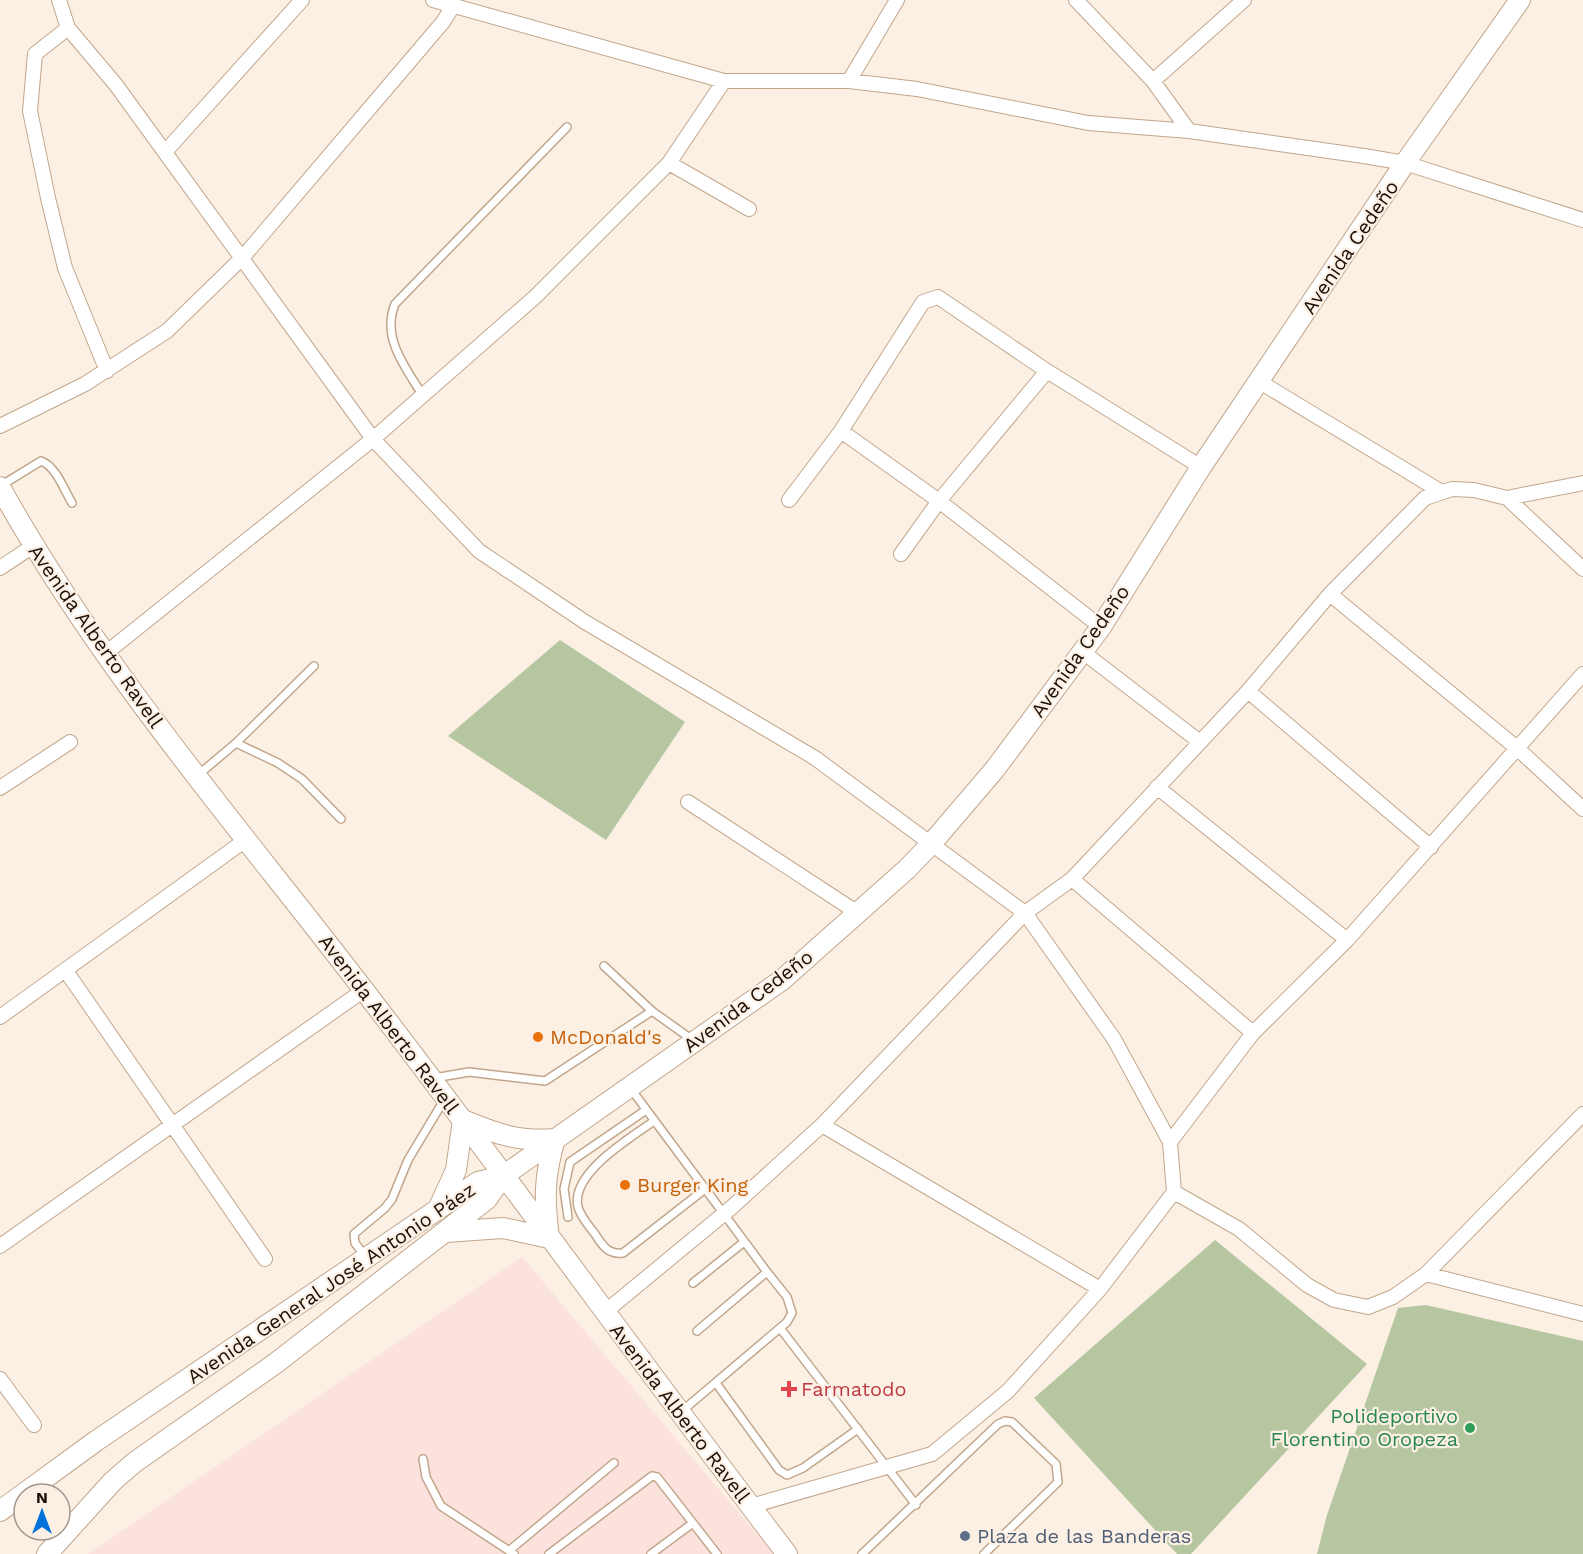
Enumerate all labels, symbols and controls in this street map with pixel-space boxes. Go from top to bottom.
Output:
street label: Avenida Cedeño [1296,176,1404,318]
street label: Avenida Alberto Ravell [24,540,168,732]
street label: Avenida Cedeño [1025,580,1135,722]
street label: Avenida Alberto Ravell [314,930,464,1118]
street label: Avenida Cedeño [678,944,818,1058]
place label: McDonald's [550,1025,662,1049]
marker: McDonald's [531,1030,545,1044]
place label: Burger King [637,1173,749,1197]
street label: Avenida General José Antonio Páez [182,1177,480,1389]
marker: Burger King [618,1178,632,1192]
street label: Avenida Alberto Ravell [605,1319,755,1507]
place label: Farmatodo [801,1377,907,1401]
marker: Farmatodo [782,1382,796,1396]
place label: Polideportivo Florentino Oropeza [1270,1404,1458,1451]
marker: Polideportivo Florentino Oropeza [1463,1421,1477,1435]
north arrow [12,1482,72,1542]
text: N [36,1488,48,1507]
place label: Plaza de las Banderas [977,1524,1191,1548]
marker: Plaza de las Banderas [958,1529,972,1543]

